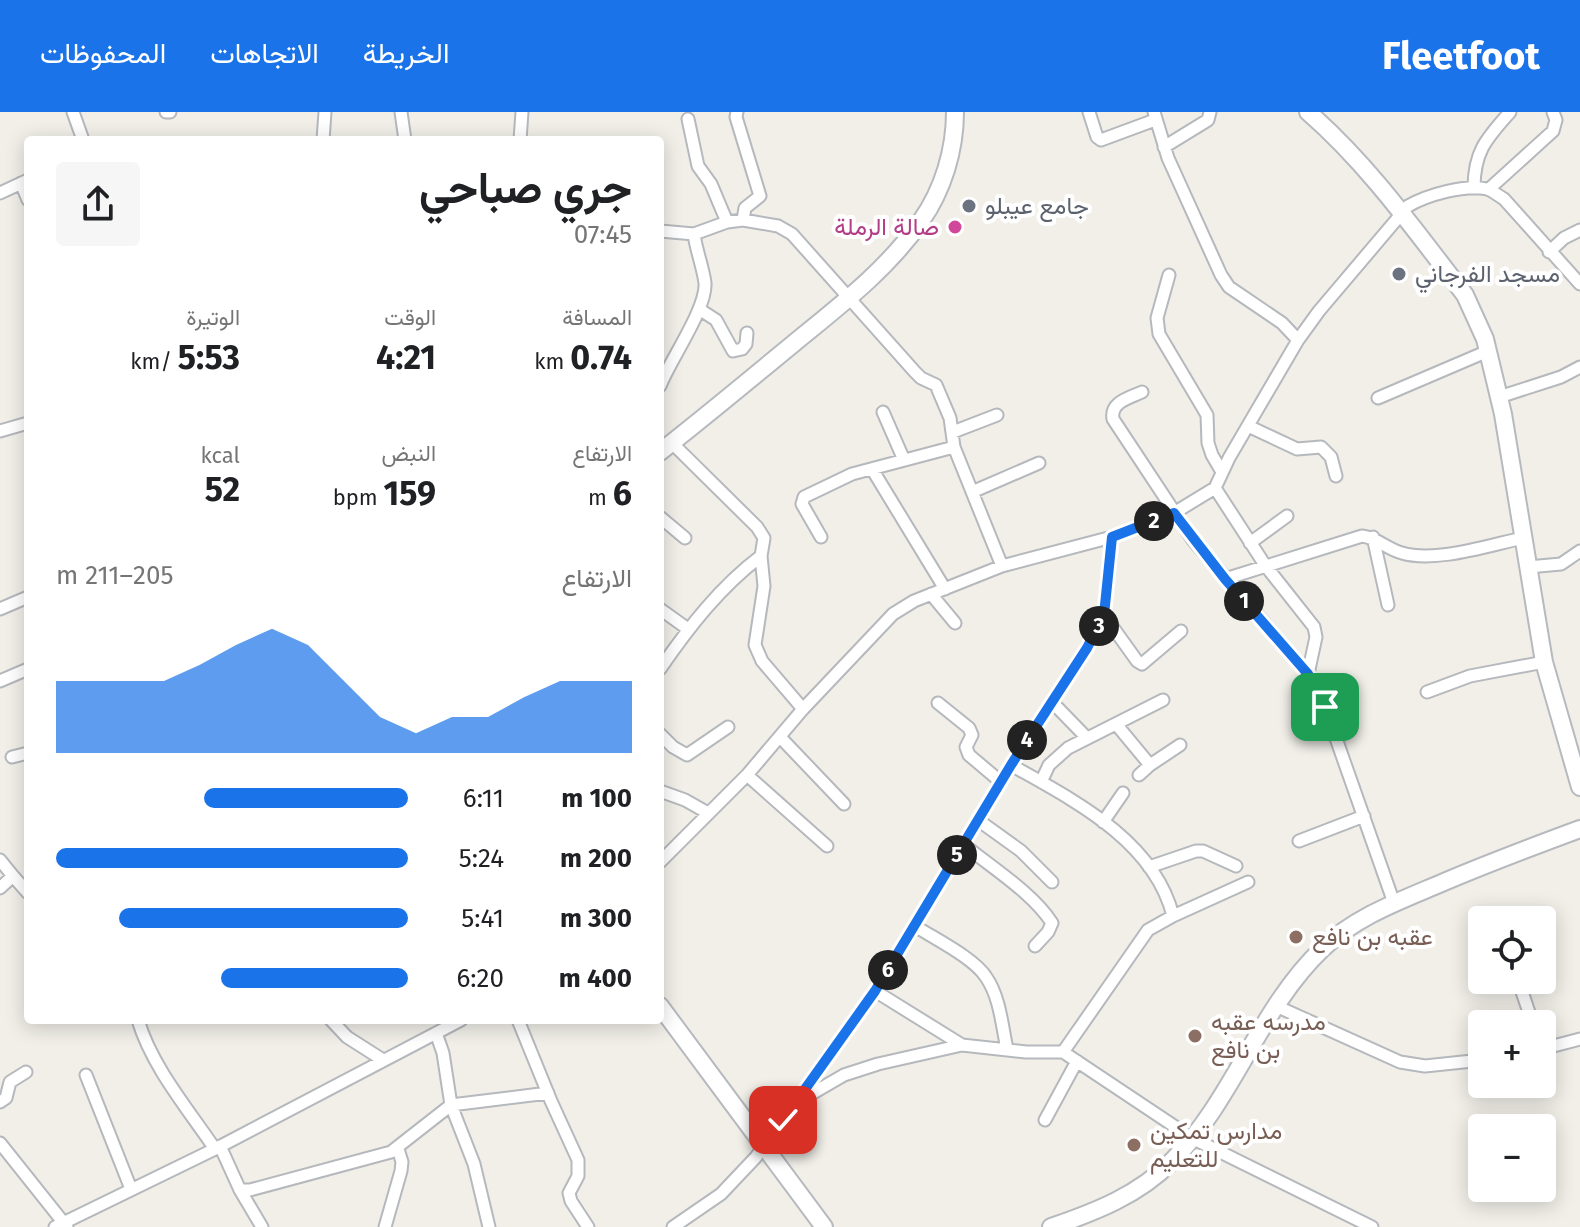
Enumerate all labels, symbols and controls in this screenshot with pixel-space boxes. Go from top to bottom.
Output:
text: Fleetfoot [1382,33,1540,79]
text: المحفوظات [40,37,166,70]
text: الاتجاهات [210,37,319,70]
text: الخريطة [363,37,449,70]
button: share [56,162,140,246]
text: جري صباحي [419,162,632,215]
place label: جامع عيبلو [985,192,1089,223]
marker: جامع عيبلو [960,197,978,215]
place label: صالة الرملة [834,213,939,242]
marker: صالة الرملة [946,218,964,236]
text: 07:45 [574,219,632,250]
place label: مسجد الفرجاني [1415,260,1560,293]
marker: مسجد الفرجاني [1390,265,1408,283]
text: الوتيرة [186,304,240,331]
text: الوقت [384,304,436,331]
text: المسافة [562,304,632,331]
text: 5:53 [178,337,240,378]
text: 4:21 [376,337,436,378]
text: 0.74 [570,337,632,378]
text: /km [130,348,178,375]
text: km [534,348,570,375]
text: النبض [382,440,436,467]
text: الارتفاع [572,440,632,467]
text: kcal [200,442,240,469]
text: 52 [205,469,240,510]
text: 159 [383,473,436,514]
text: 6 [613,473,632,514]
text: bpm [333,484,383,511]
text: m [588,484,613,511]
pin: 2 [1134,501,1174,541]
text: 2 [1148,507,1160,534]
text: 205–211 m [56,560,174,591]
text: الارتفاع [561,563,632,594]
pin: 1 [1224,581,1264,621]
text: 1 [1239,587,1249,614]
pin: 3 [1079,606,1119,646]
text: 3 [1093,612,1105,639]
pin [1291,673,1359,741]
icon: arrive [1303,685,1347,729]
pin: 4 [1007,720,1047,760]
text: 4 [1021,726,1033,753]
text: 6:11 [463,783,504,814]
text: 100 m [561,783,632,814]
pin: 5 [937,835,977,875]
text: 5 [951,841,963,868]
text: 5:24 [459,843,504,874]
text: 200 m [560,843,632,874]
text: 5:41 [461,903,504,934]
text: 300 m [560,903,632,934]
map controls [1468,906,1556,1202]
button: locate [1468,906,1556,994]
place label: عقبه بن نافع [1312,923,1433,954]
marker: عقبه بن نافع [1287,928,1305,946]
pin: 6 [868,950,908,990]
text: 6 [882,956,894,983]
text: 6:20 [457,963,504,994]
text: 400 m [559,963,632,994]
place label: مدرسه عقبه بن نافع [1211,1008,1326,1067]
button: + [1468,1010,1556,1098]
marker: مدرسه عقبه بن نافع [1186,1027,1204,1045]
pin [749,1086,817,1154]
icon: check [761,1098,805,1142]
button: − [1468,1114,1556,1202]
place label: مدارس تمكين للتعليم [1150,1117,1282,1175]
marker: مدارس تمكين للتعليم [1125,1136,1143,1154]

